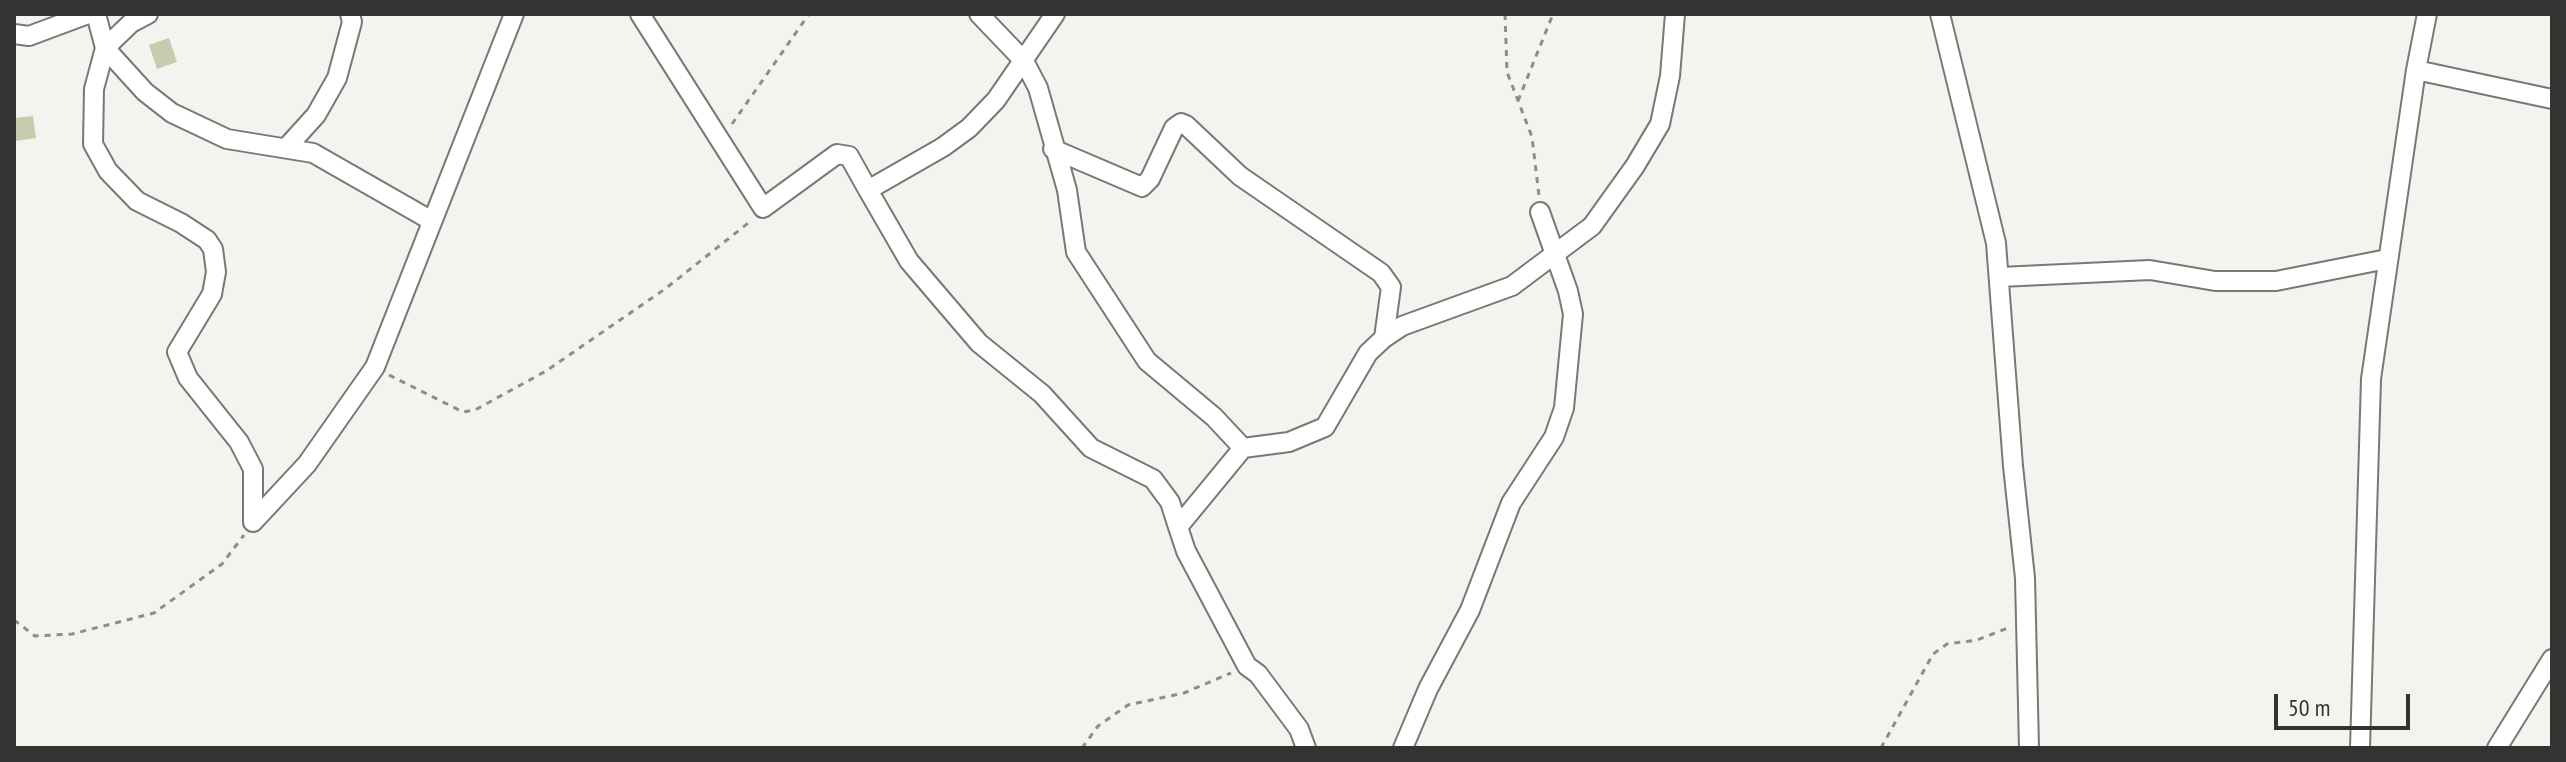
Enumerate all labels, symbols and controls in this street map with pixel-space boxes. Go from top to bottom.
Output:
scale bar [2278,678,2414,728]
text: 50 m [2288,692,2330,723]

